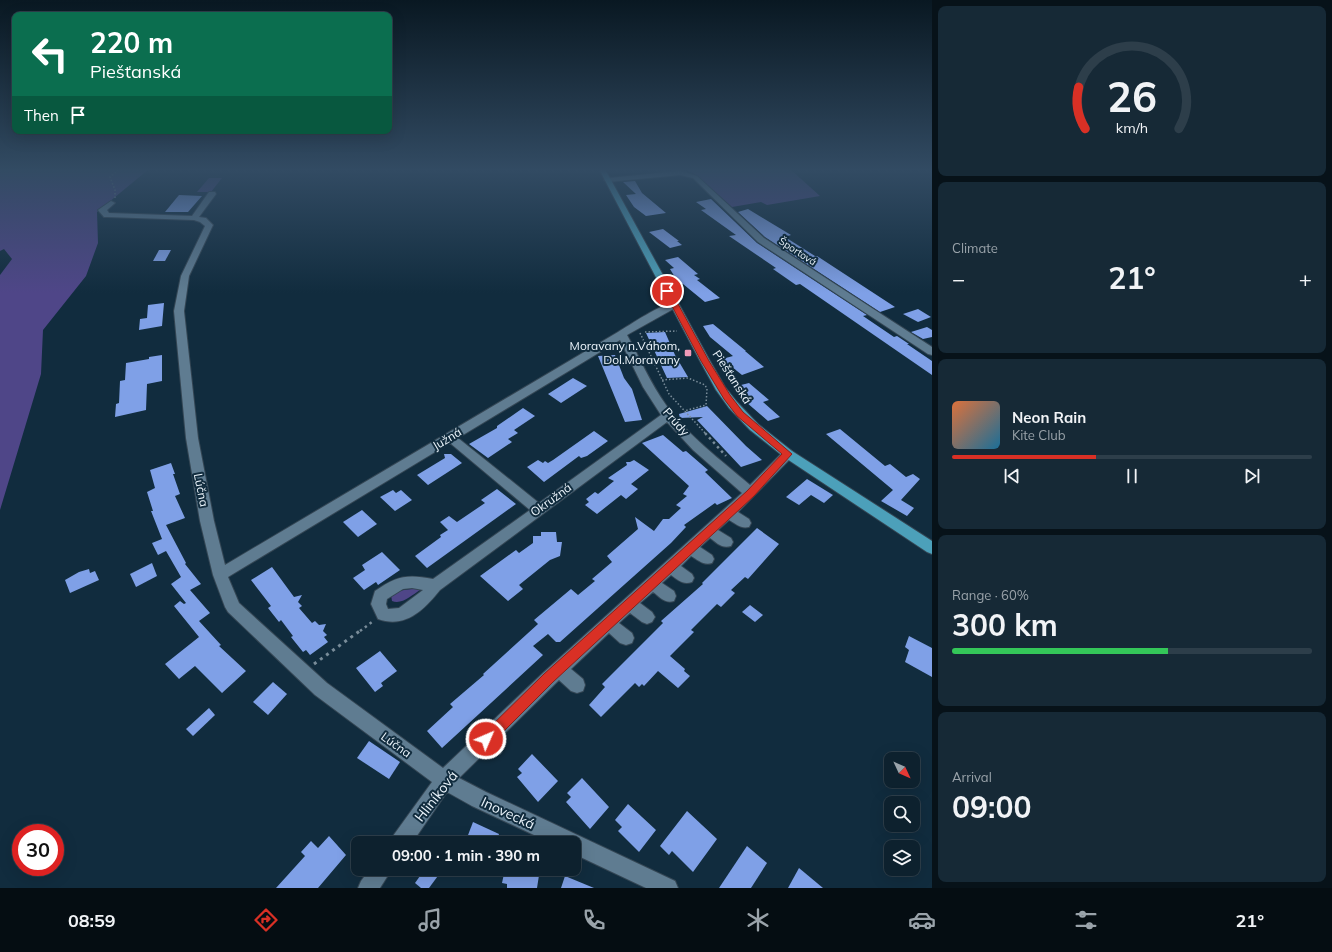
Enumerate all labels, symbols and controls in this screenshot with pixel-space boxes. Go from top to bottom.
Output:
text: 220 m [90,25,173,60]
icon: left [24,28,76,80]
text: Piešťanská [90,60,181,83]
text: 26 [1107,70,1157,122]
icon: arrive [67,104,89,126]
text: Then [24,106,59,125]
text: km/h [1116,119,1148,137]
street label: Športová [776,234,819,268]
text: Climate [952,240,998,256]
text: 21° [1108,259,1156,297]
text: − [952,265,965,293]
text: + [1299,265,1312,293]
pin [650,274,684,308]
icon: arrive [656,280,678,302]
place label: Moravany n.Váhom, Dol.Moravany [570,338,681,367]
street label: Piešťanská [710,347,755,406]
marker: Moravany n.Váhom, Dol.Moravany [683,348,693,358]
street label: Prúdy [660,404,693,439]
text: Neon Rain [1012,408,1086,427]
street label: Južná [429,424,464,453]
text: Kite Club [1012,427,1066,443]
icon: previous [1001,465,1023,487]
icon: pause [1121,465,1143,487]
icon: next [1241,465,1263,487]
street label: Lúčna [191,472,212,508]
street label: Okružná [527,480,574,520]
text: Range · 60% [952,587,1029,603]
text: 300 km [952,606,1058,644]
position arrow [465,718,507,760]
street label: Lúčna [378,729,414,761]
north arrow [884,752,920,788]
map controls [884,752,920,876]
street label: Hliníková [410,767,462,825]
text: Arrival [952,769,992,785]
text: 09:00 [952,788,1031,826]
street label: Inovecká [478,793,538,833]
button: search [884,796,920,832]
speed limit sign: 30 [12,824,64,876]
button: layers [884,840,920,876]
text: 09:00 · 1 min · 390 m [392,846,540,865]
icon: directions [252,906,280,934]
icon: music [416,906,444,934]
icon: phone [580,906,608,934]
icon: climate [744,906,772,934]
icon: car [908,906,936,934]
icon: filters [1072,906,1100,934]
text: 08:59 [68,909,116,932]
text: 21° [1236,909,1264,932]

